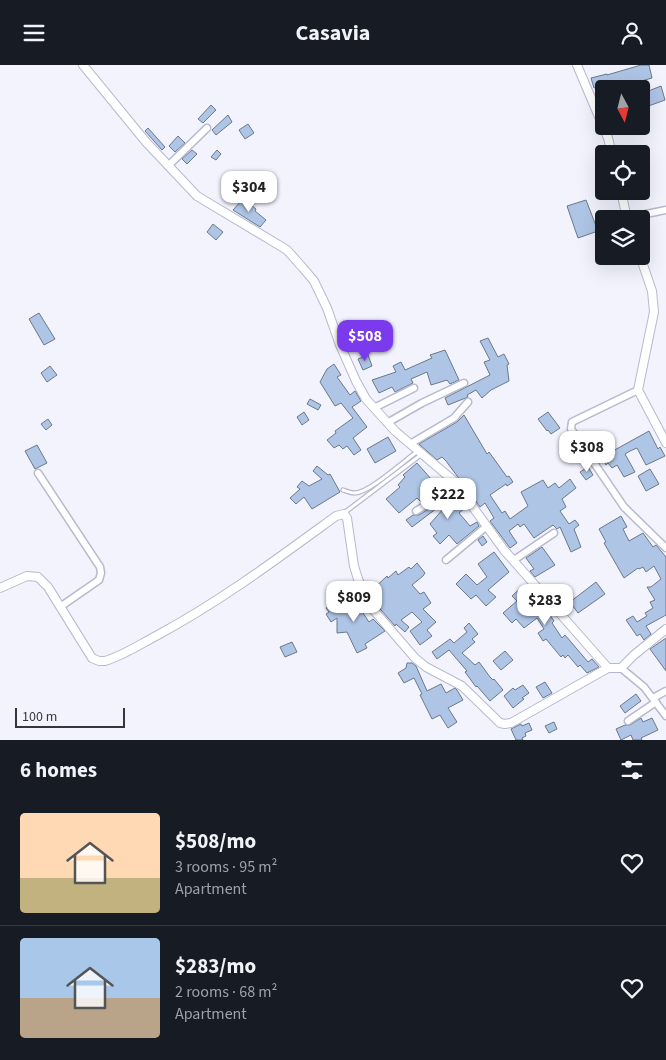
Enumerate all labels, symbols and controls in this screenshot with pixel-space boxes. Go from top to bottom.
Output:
text: Casavia [296,17,370,49]
icon: menu [20,19,48,47]
icon: person [618,19,646,47]
north arrow [595,80,650,135]
map controls [595,80,650,265]
button: locate [595,145,650,200]
pin: $304 [219,171,279,213]
text: $304 [232,176,266,198]
button: layers [595,210,650,265]
pin: $508 [335,319,395,362]
text: $508 [348,325,382,347]
pin: $308 [557,431,617,473]
text: $308 [570,436,604,458]
pin: $222 [418,477,478,520]
text: $222 [431,483,465,505]
pin: $809 [324,581,384,623]
pin: $283 [515,583,575,626]
text: $809 [337,586,371,608]
text: $283 [528,589,562,611]
scale bar [15,705,125,728]
text: 100 m [22,707,57,727]
text: 6 homes [20,755,97,785]
icon: filters [618,756,646,784]
text: $508/mo [175,826,256,856]
icon: home [60,833,120,893]
icon: heart [618,849,646,877]
text: 3 rooms · 95 m² [175,856,277,878]
text: Apartment [175,878,247,900]
text: $283/mo [175,951,256,981]
icon: home [60,958,120,1018]
icon: heart [618,974,646,1002]
text: 2 rooms · 68 m² [175,981,277,1003]
text: Apartment [175,1003,247,1025]

